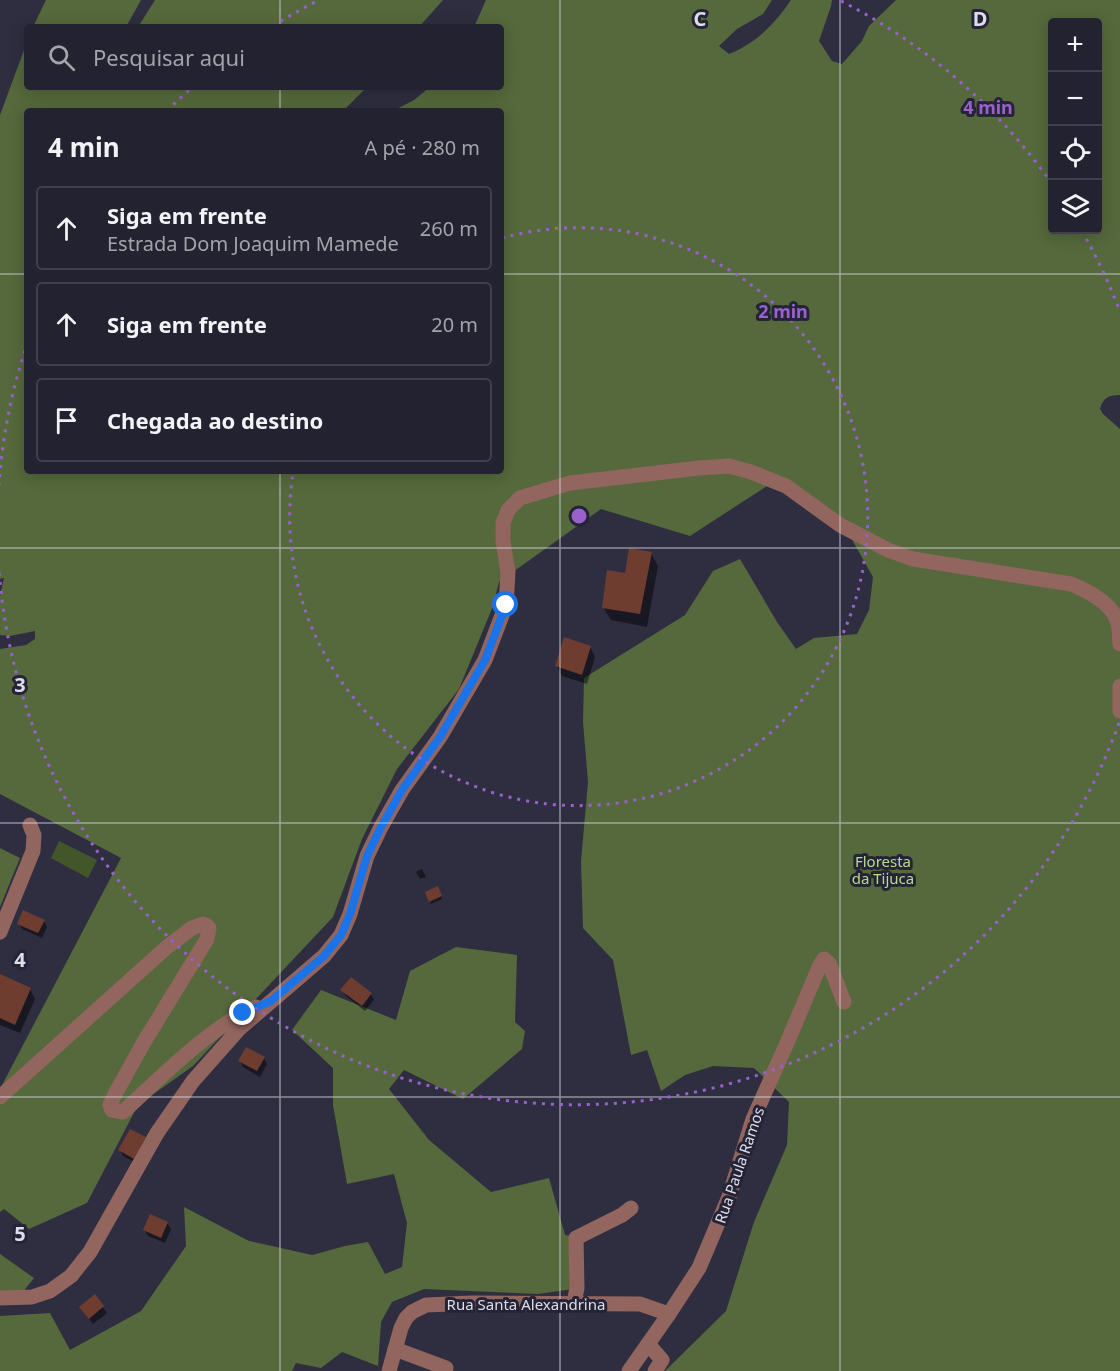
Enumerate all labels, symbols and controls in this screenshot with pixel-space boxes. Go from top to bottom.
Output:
text: C [694,5,707,32]
text: D [973,5,987,32]
map controls [1048,18,1102,234]
button: + [1048,18,1102,72]
search box [24,24,504,90]
icon: search [45,41,78,74]
text: Pesquisar aqui [93,42,245,72]
button: − [1048,72,1102,126]
text: 4 min [963,95,1013,119]
button: locate [1048,126,1102,180]
text: 4 min [48,129,120,165]
text: A pé · 280 m [364,134,480,161]
button: layers [1048,180,1102,234]
text: Siga em frente [107,200,267,230]
icon: ahead [50,212,83,245]
text: 260 m [420,215,478,242]
text: Estrada Dom Joaquim Mamede [107,230,399,257]
text: 2 min [758,299,808,323]
icon: ahead [50,308,83,341]
text: Siga em frente [107,309,267,339]
text: 20 m [431,311,478,338]
icon: arrive [50,404,83,437]
text: Chegada ao destino [107,405,323,435]
centre of rings [569,506,589,526]
route start [492,591,518,617]
text: 3 [14,671,26,698]
park label: Floresta da Tijuca [852,851,914,888]
text: 4 [14,946,26,973]
route end [229,999,255,1025]
street label: Rua Paula Ramos [710,1104,768,1226]
text: 5 [14,1220,26,1247]
street label: Rua Santa Alexandrina [447,1294,605,1314]

